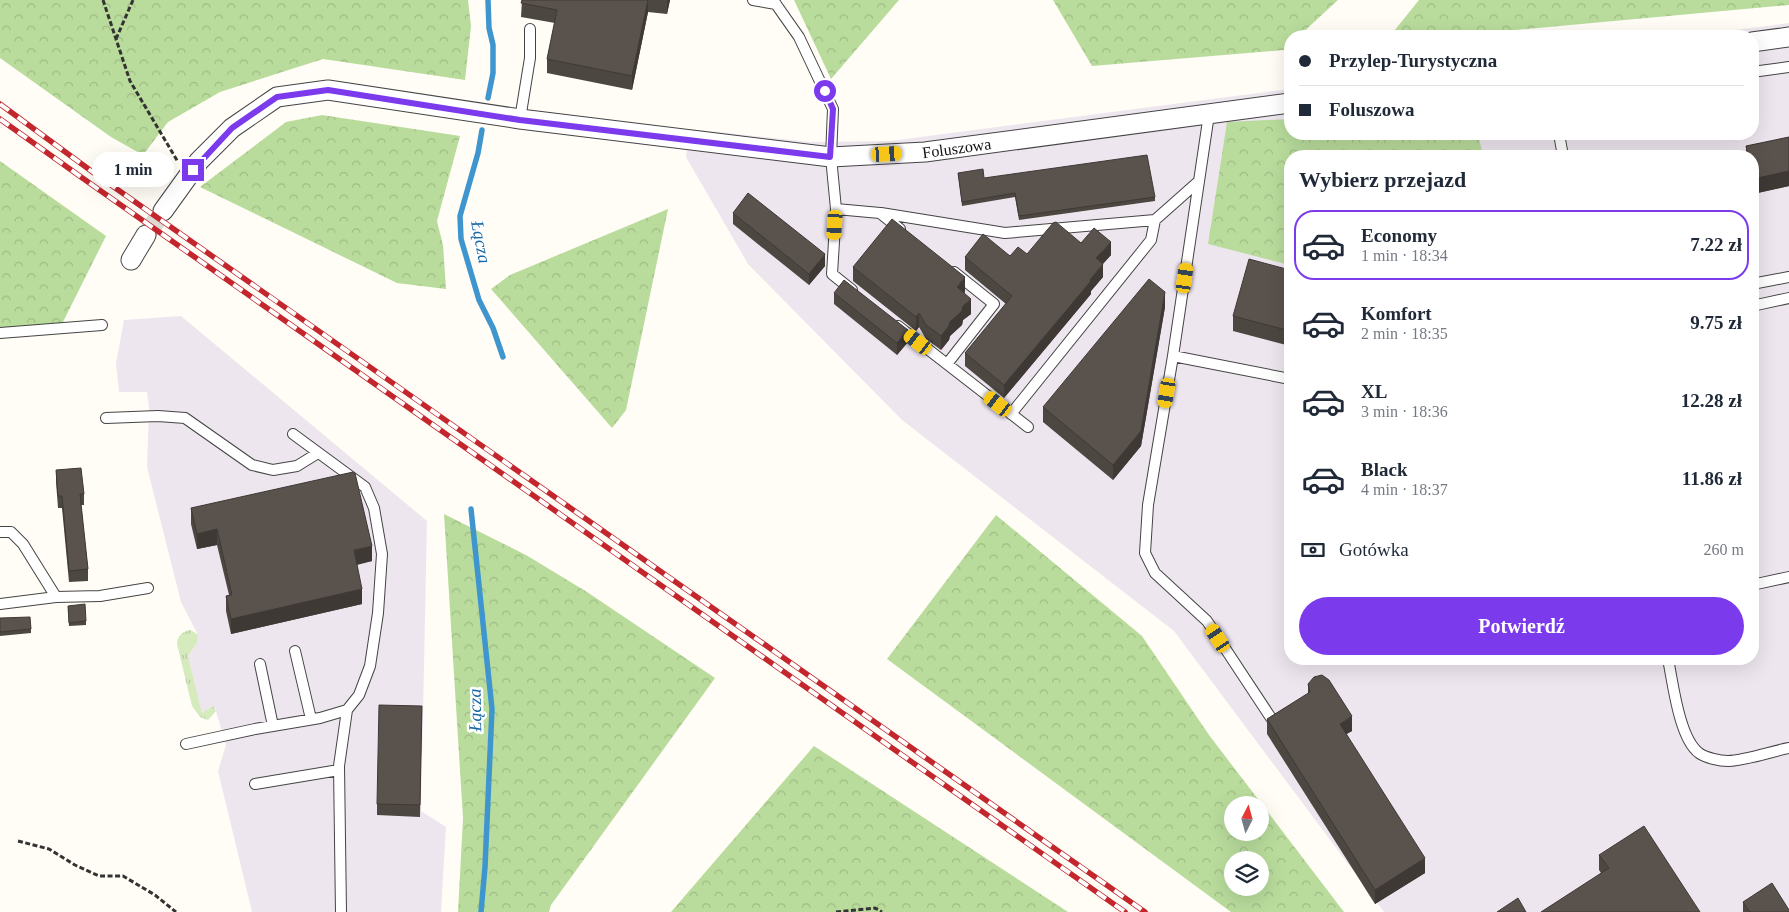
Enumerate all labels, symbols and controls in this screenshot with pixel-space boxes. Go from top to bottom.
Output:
text: Przylep-Turystyczna [1329,50,1497,71]
route start [814,80,836,102]
text: Foluszowa [1329,99,1415,120]
street label: Foluszowa [921,135,992,161]
car [871,146,902,162]
callout: 1 min [93,152,176,188]
route end [182,159,204,181]
text: 1 min [114,161,152,178]
text: Wybierz przejazd [1299,167,1466,192]
car [826,210,843,240]
water label: Łącza [467,218,495,265]
icon: car [1301,223,1346,268]
text: Economy [1361,225,1437,246]
text: 7.22 zł [1690,234,1742,255]
text: 1 min · 18:34 [1361,247,1448,264]
car [1175,262,1194,294]
icon: car [1301,301,1346,346]
text: Komfort [1361,303,1432,324]
text: 9.75 zł [1690,312,1742,333]
text: 2 min · 18:35 [1361,325,1448,342]
car [901,327,934,357]
car [1157,377,1176,409]
icon: car [1301,379,1346,424]
text: XL [1361,381,1387,402]
car [981,389,1014,419]
text: 12.28 zł [1681,390,1742,411]
text: 3 min · 18:36 [1361,403,1448,420]
icon: car [1301,457,1346,502]
text: Black [1361,459,1407,480]
text: 11.86 zł [1682,468,1742,489]
text: 4 min · 18:37 [1361,481,1448,498]
icon: cash [1299,536,1327,564]
text: Gotówka [1339,539,1409,560]
text: 260 m [1704,541,1744,558]
button: Potwierdź [1299,597,1744,655]
car [1203,621,1232,655]
water label: Łącza [465,688,485,733]
north arrow [1224,796,1269,841]
map controls [1224,796,1269,896]
button: layers [1224,851,1269,896]

